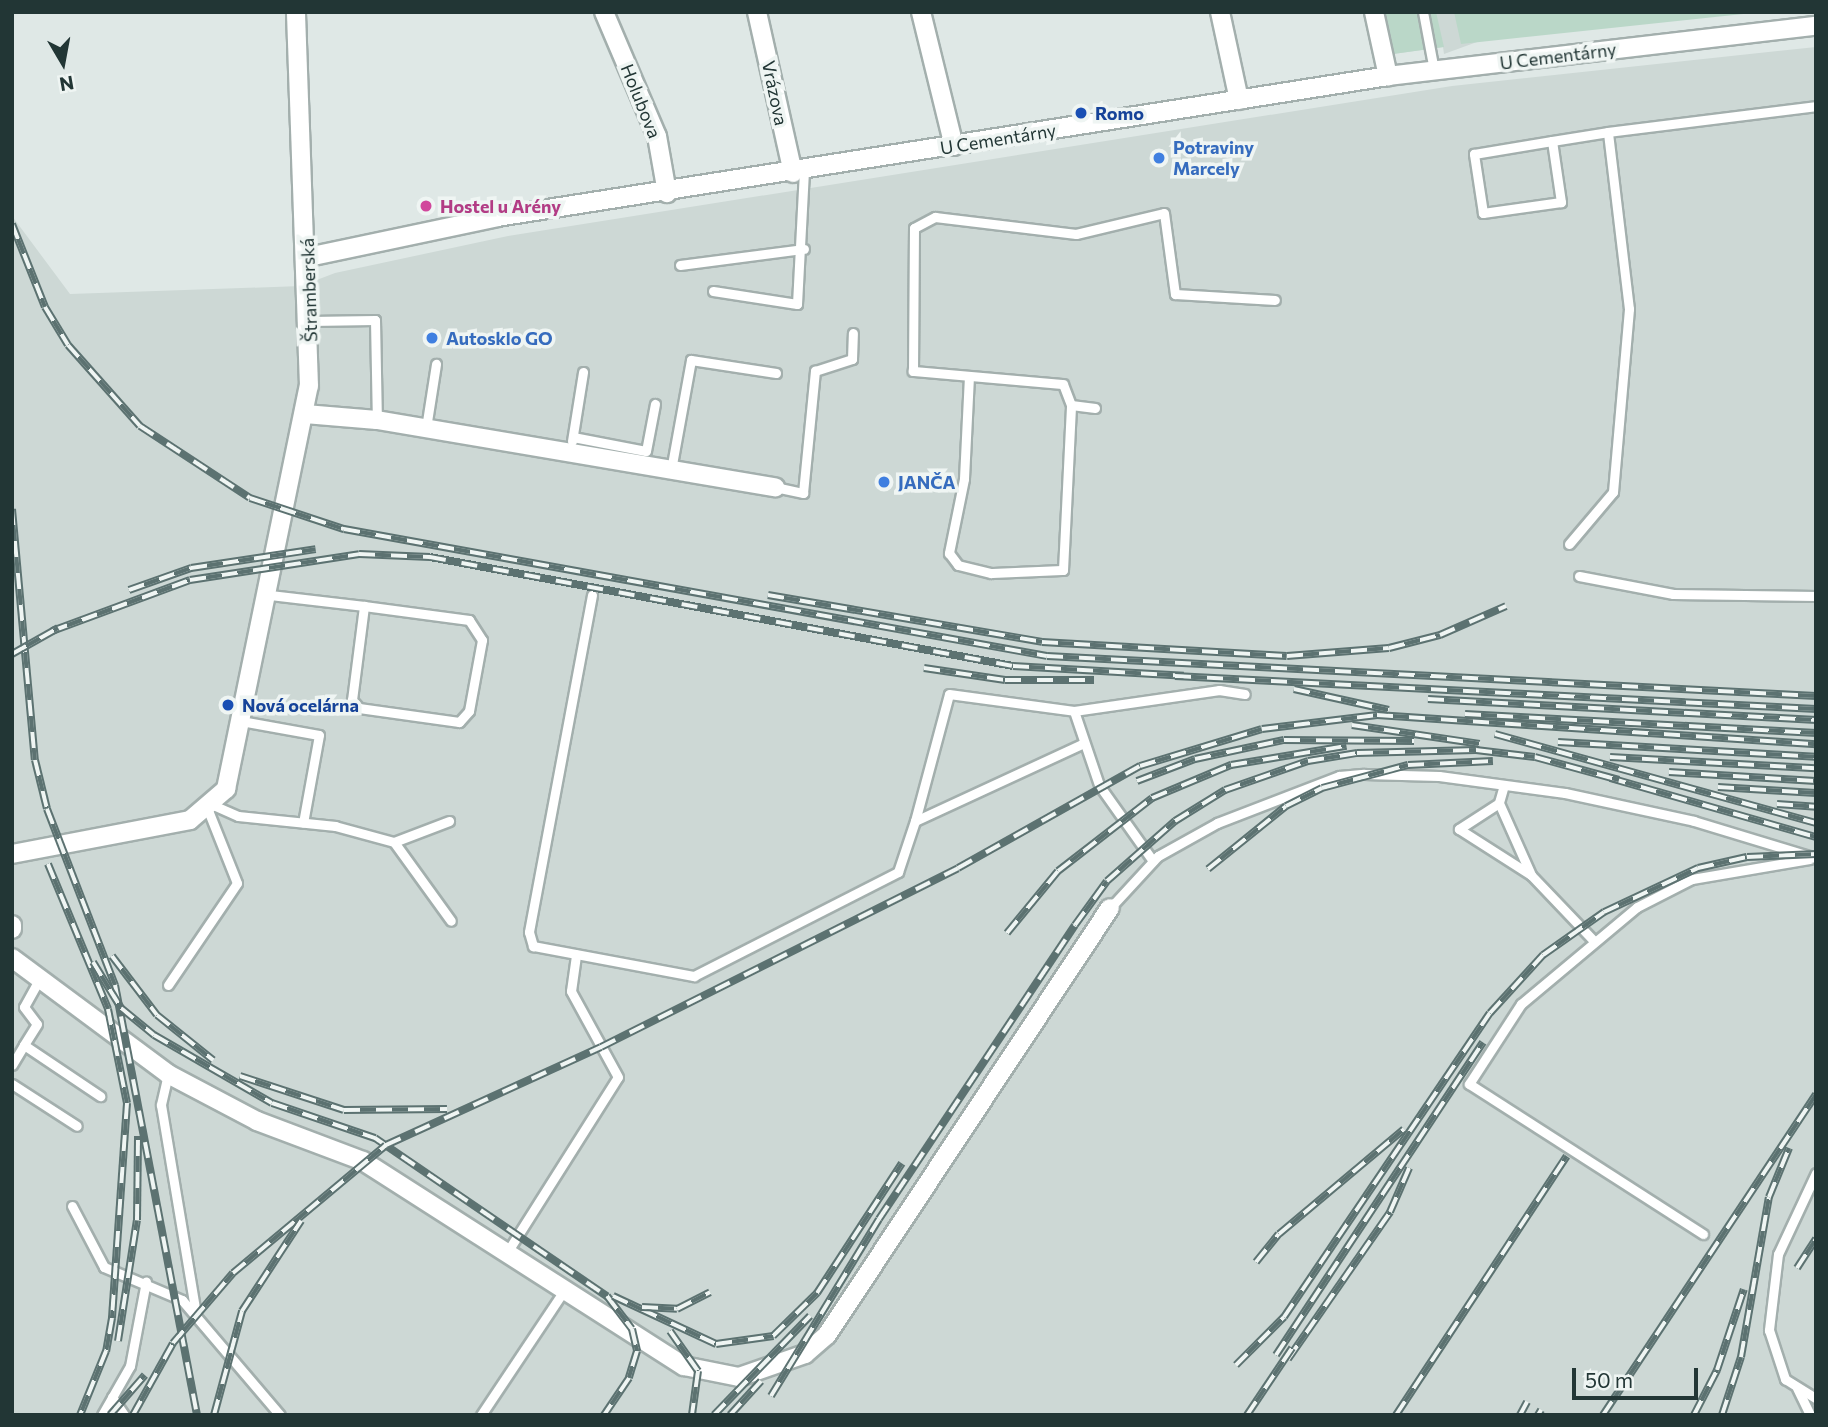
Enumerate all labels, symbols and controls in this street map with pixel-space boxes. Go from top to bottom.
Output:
north arrow [28,28,98,98]
street label: U Cementárny [1498,38,1618,74]
street label: Vrázova [758,59,792,127]
street label: Holubova [616,61,666,141]
text: N [58,72,76,97]
place label: Romo [1095,102,1144,124]
marker: Romo [1073,105,1089,121]
street label: U Cementárny [938,119,1058,159]
place label: Potraviny Marcely [1173,137,1254,180]
marker: Potraviny Marcely [1151,150,1167,166]
place label: Hostel u Arény [440,195,561,217]
marker: Hostel u Arény [418,198,434,214]
street label: Štramberská [296,238,322,342]
place label: Autosklo GO [446,327,553,349]
marker: Autosklo GO [424,330,440,346]
place label: JANČA [898,471,955,493]
marker: JANČA [876,474,892,490]
place label: Nová ocelárna [242,694,359,716]
marker: Nová ocelárna [220,697,236,713]
scale bar [1576,1354,1702,1398]
text: 50 m [1585,1367,1633,1392]

